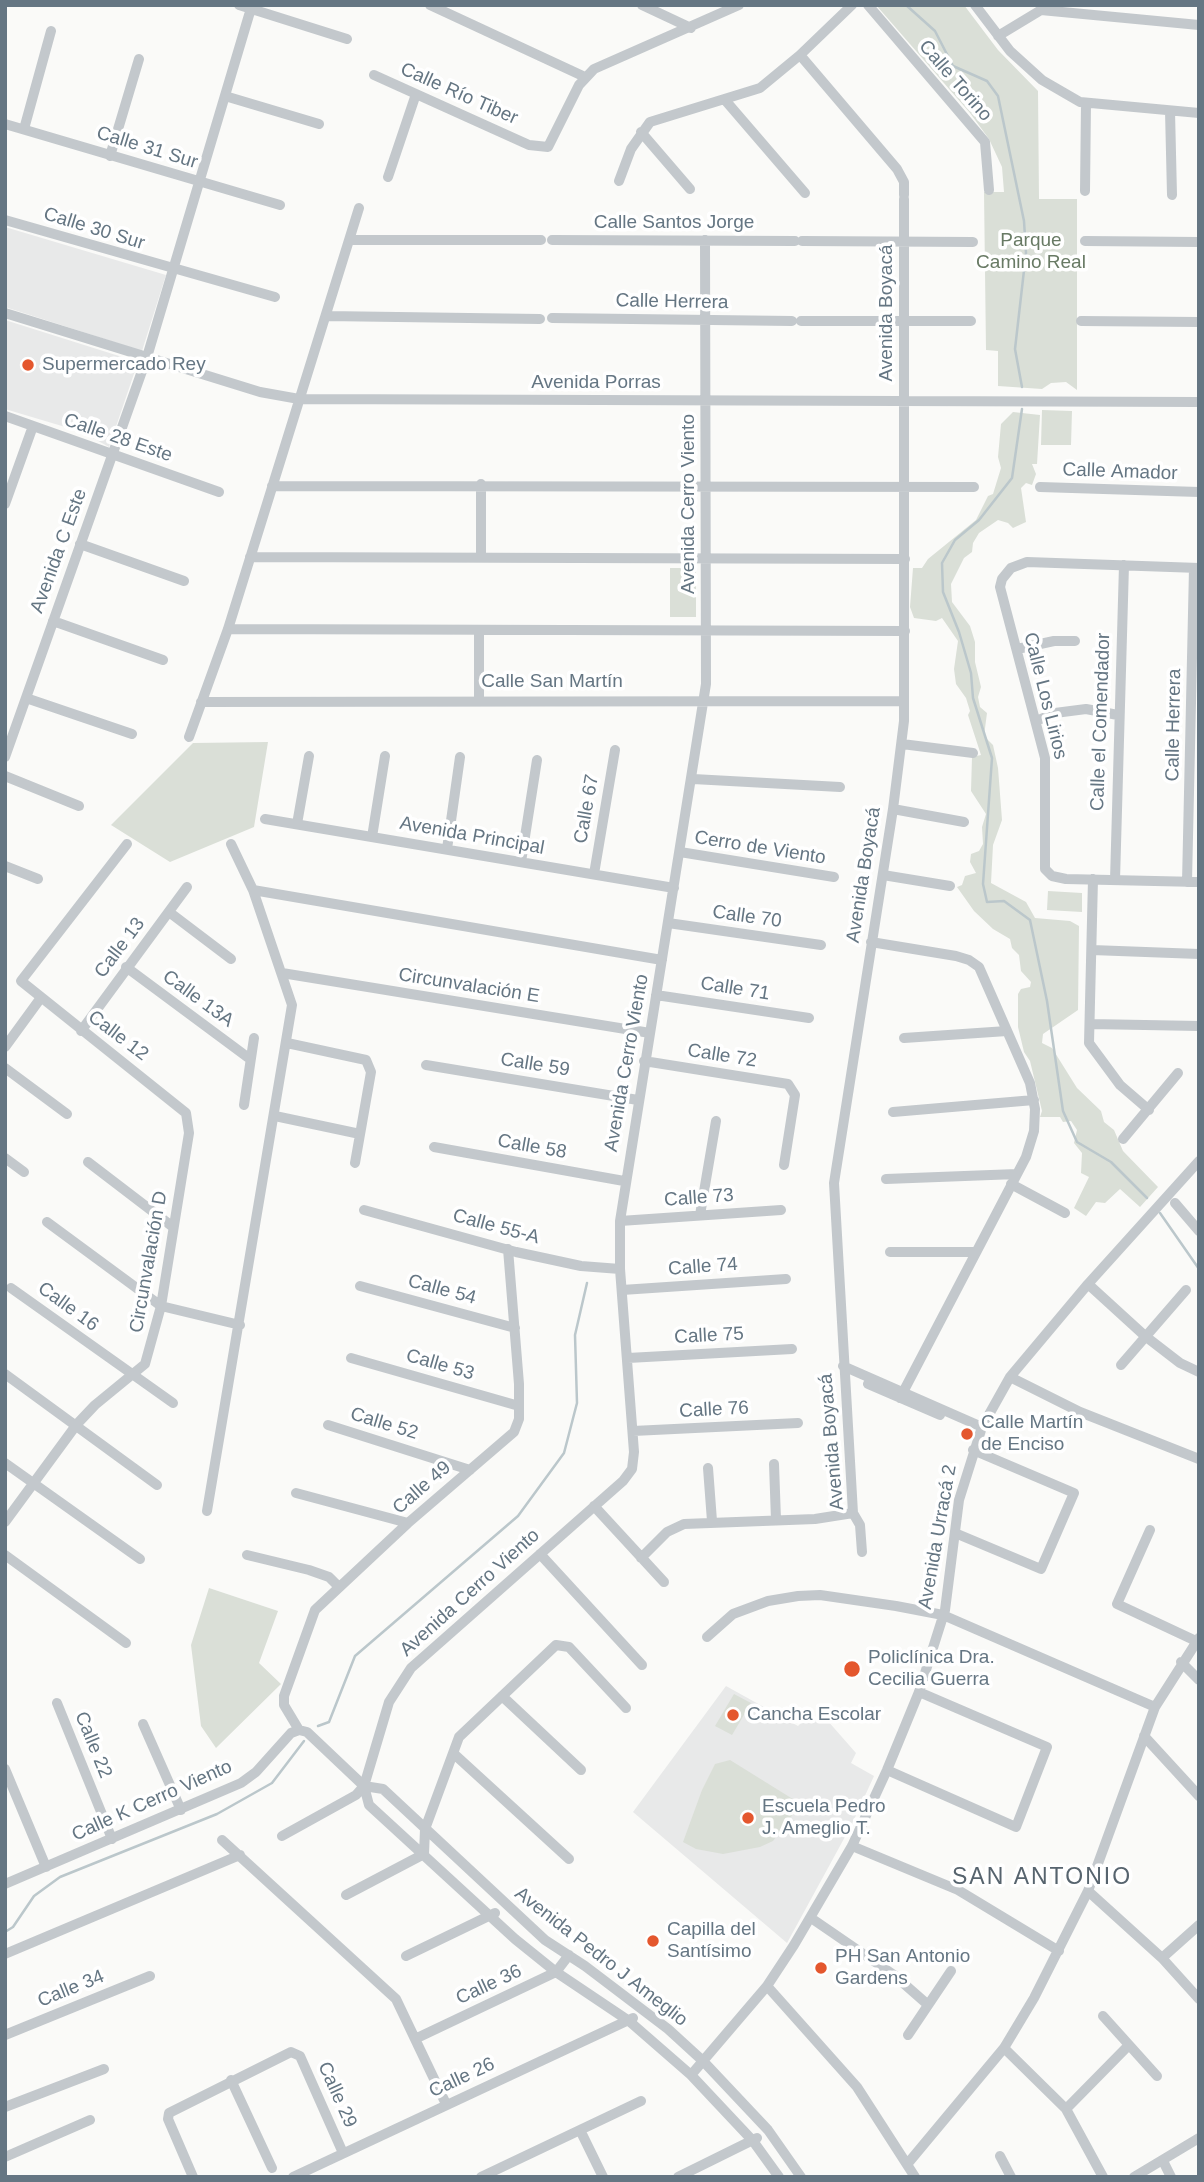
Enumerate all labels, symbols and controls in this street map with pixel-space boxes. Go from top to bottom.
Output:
street label: Calle Torino [913,36,997,126]
street label: Calle Río Tiber [397,58,521,130]
street label: Calle 31 Sur [94,122,200,174]
street label: Calle 30 Sur [41,203,147,255]
street label: Calle Santos Jorge [594,212,754,234]
park label: Parque Camino Real [976,230,1086,274]
street label: Avenida Boyacá [876,245,898,381]
street label: Calle Herrera [615,290,729,314]
place label: Supermercado Rey [42,354,206,376]
marker: Supermercado Rey [20,357,36,373]
street label: Avenida Porras [531,372,661,394]
street label: Calle 28 Este [61,409,175,467]
street label: Avenida Cerro Viento [678,414,700,594]
street label: Calle Amador [1062,459,1178,485]
street label: Avenida C Este [26,486,92,616]
street label: Calle Los Lirios [1018,630,1072,762]
street label: Calle el Comendador [1086,632,1116,812]
street label: Calle Herrera [1162,668,1186,782]
street label: Calle San Martín [481,671,623,693]
street label: Calle 67 [570,773,604,845]
street label: Avenida Boyacá [842,806,886,944]
street label: Avenida Principal [398,812,546,860]
street label: Cerro de Viento [693,826,827,870]
street label: Calle 70 [711,901,783,933]
street label: Calle 13 [90,913,150,983]
street label: Circunvalación E [397,964,541,1008]
street label: Calle 13A [158,966,238,1032]
street label: Avenida Cerro Viento [600,972,654,1154]
street label: Calle 71 [699,972,771,1006]
street label: Calle 12 [83,1006,153,1066]
street label: Calle 72 [686,1039,758,1073]
street label: Calle 59 [499,1048,571,1082]
street label: Calle 58 [496,1130,568,1164]
street label: Calle 73 [663,1184,735,1212]
street label: Circunvalación D [125,1189,173,1335]
street label: Calle 55-A [450,1205,542,1249]
street label: Calle 74 [667,1253,739,1281]
street label: Calle 54 [405,1270,479,1310]
street label: Calle 16 [33,1277,103,1337]
street label: Calle 75 [674,1323,744,1349]
street label: Calle 53 [403,1344,477,1386]
street label: Avenida Boyacá [815,1373,849,1511]
street label: Calle 76 [679,1397,749,1423]
street label: Calle 52 [347,1403,421,1445]
place label: Calle Martín de Enciso [981,1412,1083,1456]
marker: Calle Martín de Enciso [959,1426,975,1442]
street label: Calle 49 [388,1457,456,1519]
street label: Avenida Urracá 2 [914,1463,962,1611]
street label: Avenida Cerro Viento [396,1524,544,1662]
place label: Policlínica Dra. Cecilia Guerra [868,1647,995,1691]
marker: Policlínica Dra. Cecilia Guerra [842,1659,862,1679]
place label: Cancha Escolar [747,1704,881,1726]
marker: Cancha Escolar [725,1707,741,1723]
street label: Calle 22 [69,1708,117,1782]
street label: Calle K Cerro Viento [68,1755,236,1847]
place label: Escuela Pedro J. Ameglio T. [762,1796,886,1840]
marker: Escuela Pedro J. Ameglio T. [740,1810,756,1826]
district label: SAN ANTONIO [953,1864,1131,1892]
street label: Avenida Pedro J Ameglio [510,1882,692,2032]
place label: Capilla del Santísimo [667,1919,756,1963]
marker: Capilla del Santísimo [645,1933,661,1949]
place label: PH San Antonio Gardens [835,1946,970,1990]
street label: Calle 36 [453,1960,525,2010]
marker: PH San Antonio Gardens [813,1960,829,1976]
street label: Calle 34 [34,1965,108,2013]
street label: Calle 26 [426,2053,498,2103]
street label: Calle 29 [312,2059,362,2131]

